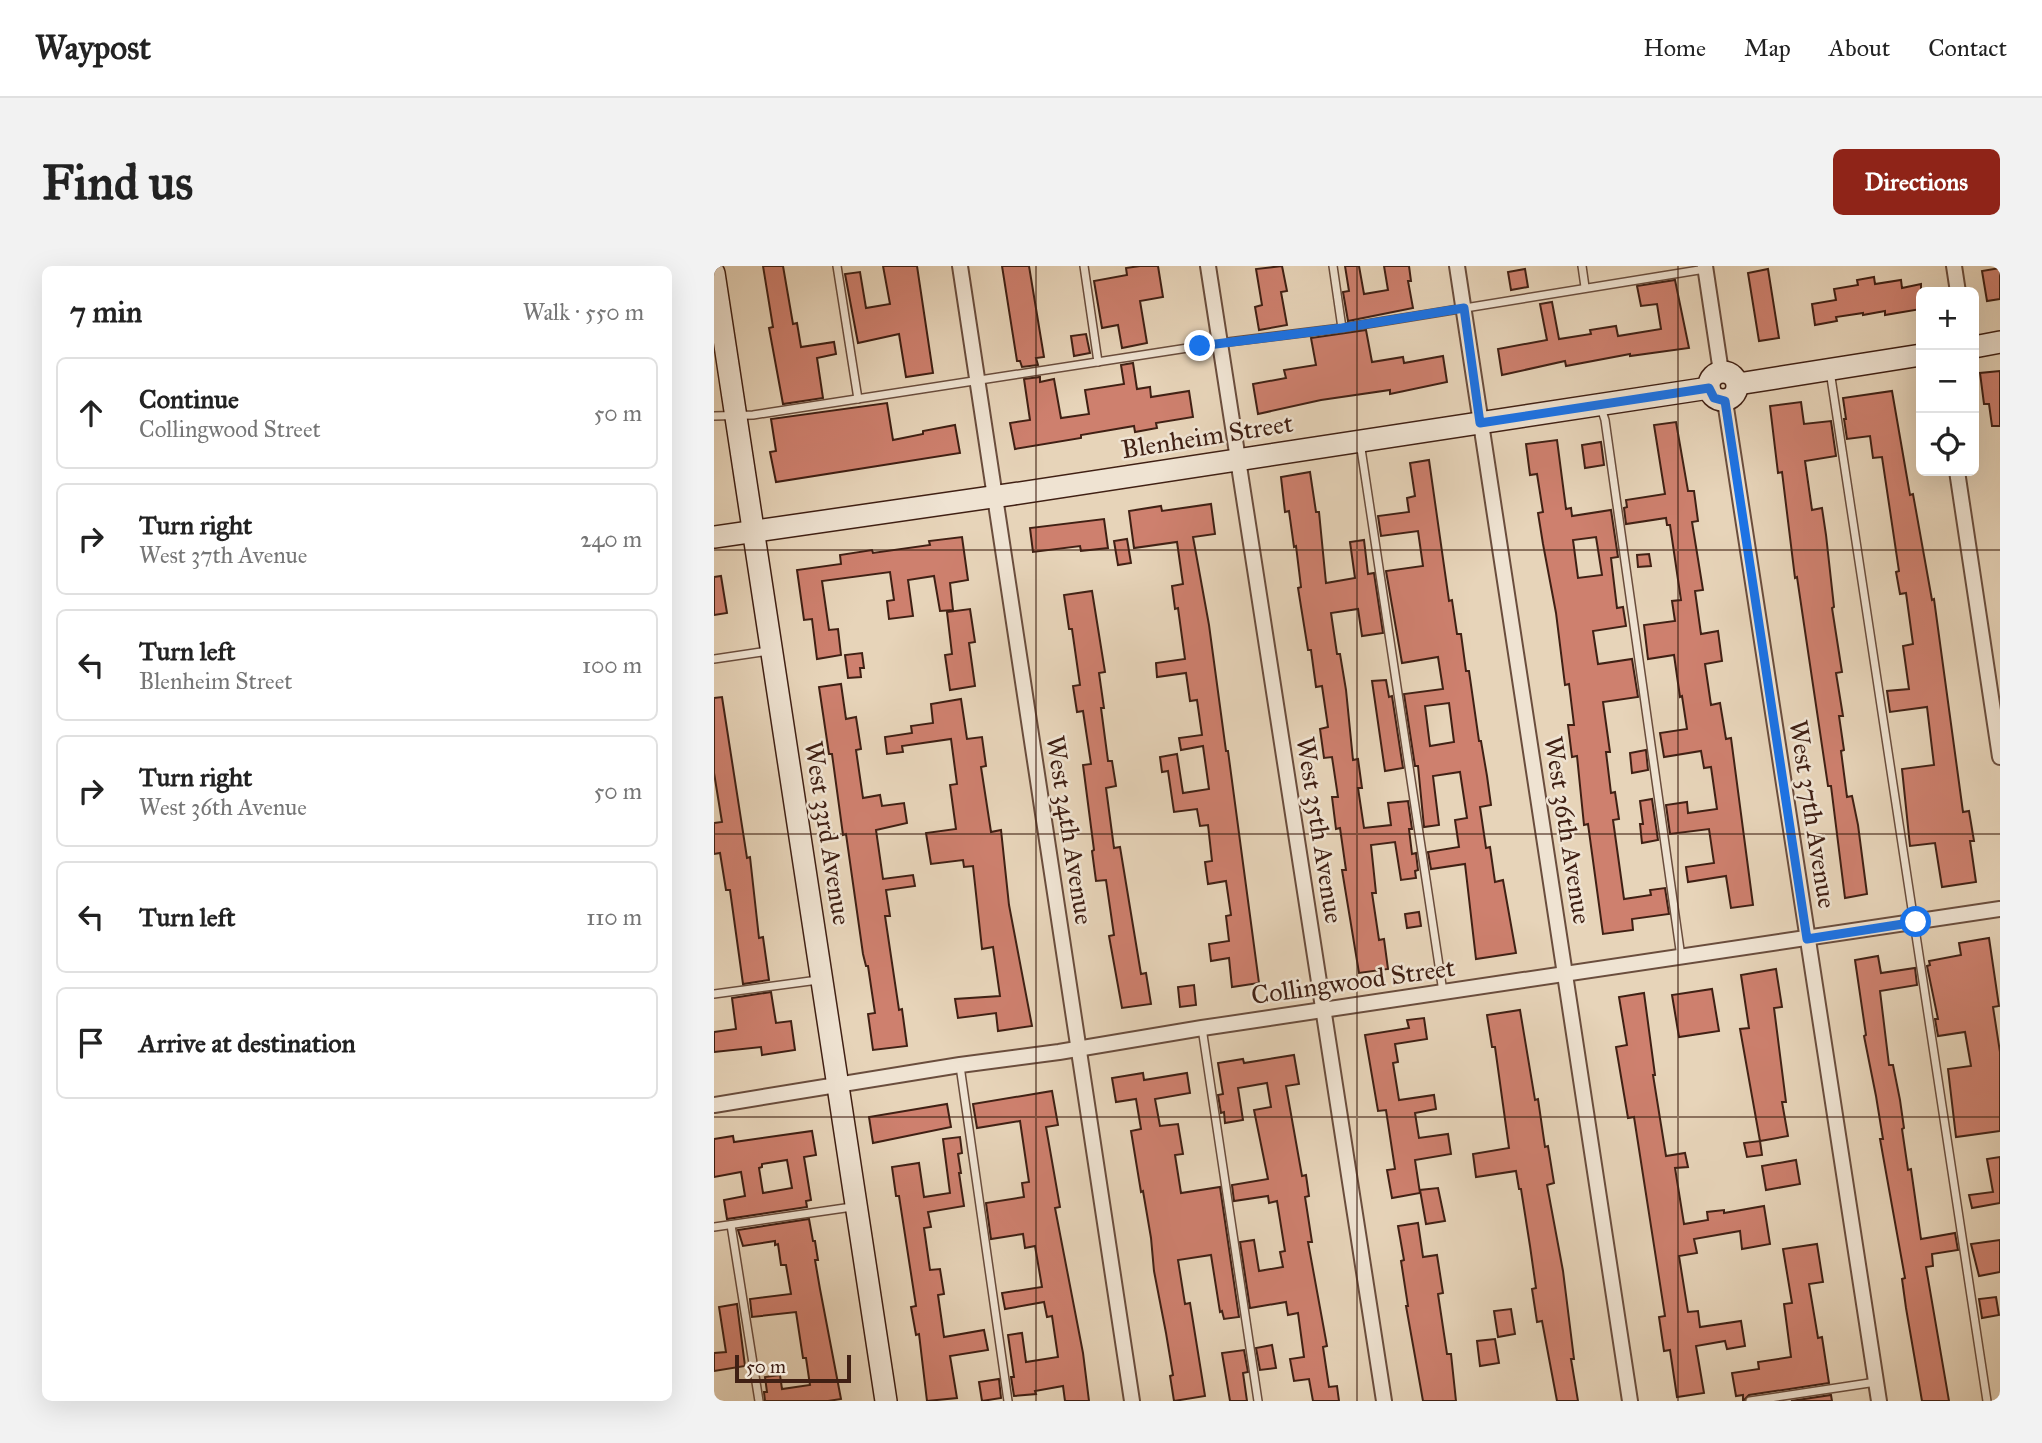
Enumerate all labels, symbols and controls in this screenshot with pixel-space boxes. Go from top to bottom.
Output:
text: Waypost [35,28,151,68]
text: Home [1643,33,1706,63]
text: Map [1744,33,1791,63]
text: About [1829,33,1890,63]
text: Contact [1928,33,2007,63]
button: Directions [1833,149,2000,215]
text: Find us [42,153,193,212]
map controls [1916,287,1979,476]
button: + [1916,287,1979,350]
text: 7 min [70,294,142,330]
text: Walk · 550 m [523,298,644,326]
route end [1184,330,1215,361]
button: − [1916,350,1979,413]
text: Continue [139,383,239,415]
icon: ahead [72,394,110,432]
text: 50 m [594,399,642,427]
street label: Blenheim Street [1119,407,1295,465]
button: locate [1916,413,1979,476]
text: Collingwood Street [139,415,321,443]
text: Turn right [139,509,252,541]
icon: right [72,520,110,558]
text: 240 m [580,525,642,553]
text: West 37th Avenue [139,541,307,569]
text: Turn left [139,635,235,667]
icon: left [72,646,110,684]
text: 100 m [582,651,642,679]
text: Blenheim Street [139,667,292,695]
street label: West 37th Avenue [1782,718,1844,911]
street label: West 34th Avenue [1039,733,1101,927]
street label: West 35th Avenue [1289,734,1351,926]
street label: West 36th Avenue [1537,734,1599,926]
street label: West 33rd Avenue [798,739,858,927]
text: Turn right [139,761,252,793]
icon: right [72,772,110,810]
text: 50 m [594,777,642,805]
text: West 36th Avenue [139,793,307,821]
icon: left [72,898,110,936]
text: Turn left [139,901,235,933]
text: 110 m [586,903,642,931]
route start [1900,906,1931,937]
street label: Collingwood Street [1249,951,1457,1011]
icon: arrive [72,1024,110,1062]
text: Arrive at destination [139,1027,356,1059]
scale bar [735,1352,850,1384]
text: 50 m [746,1355,786,1378]

